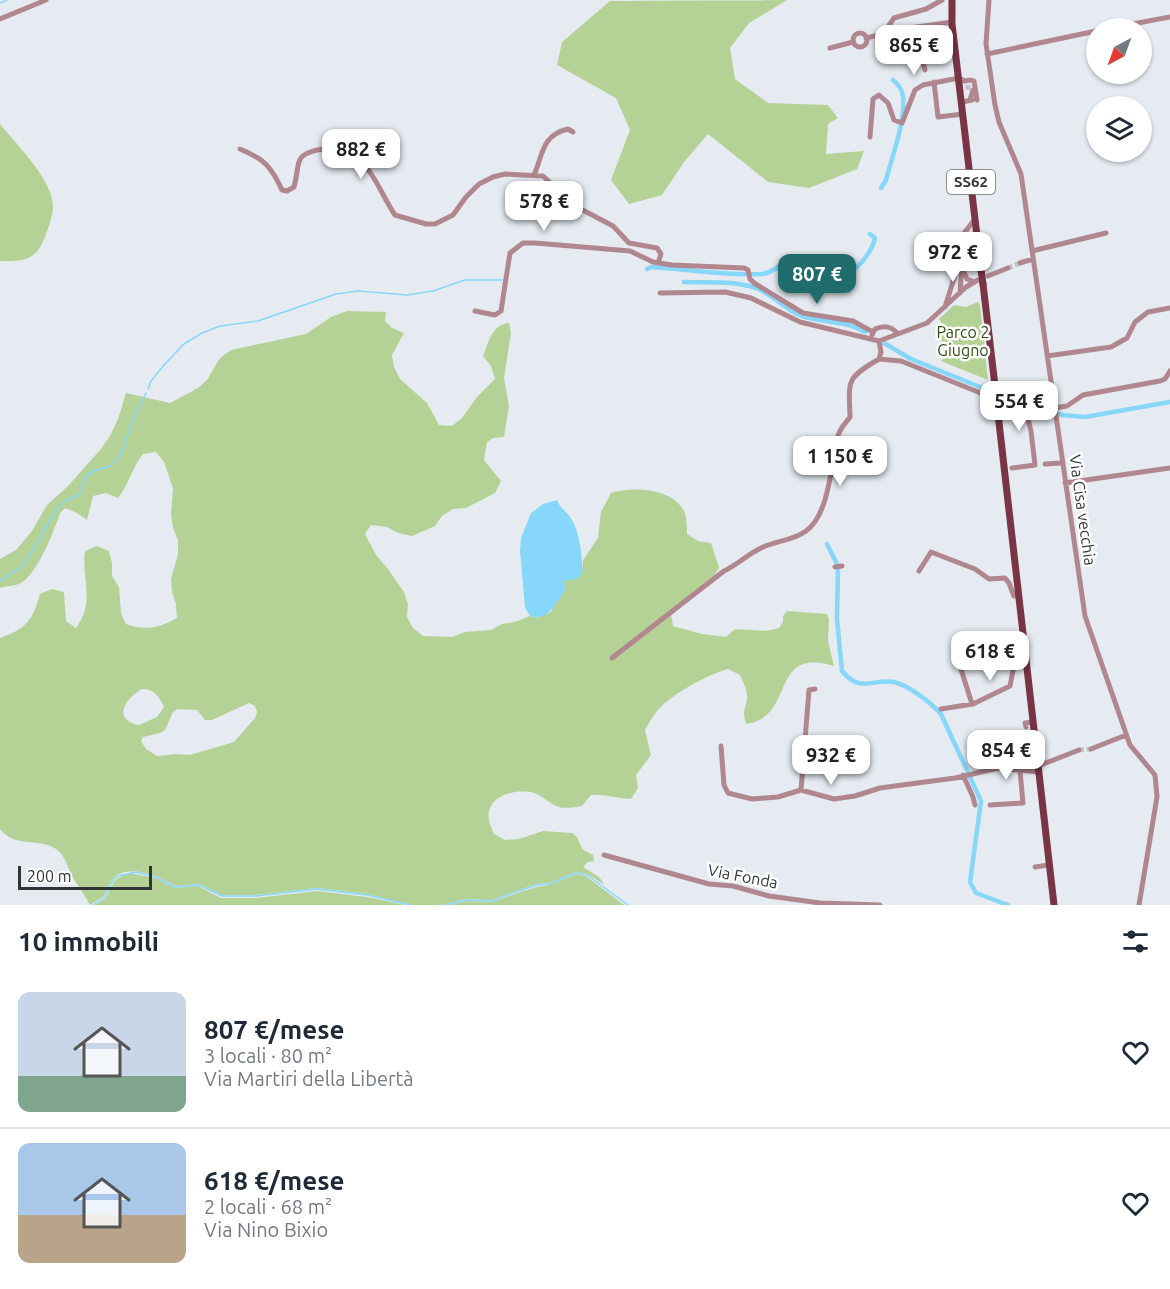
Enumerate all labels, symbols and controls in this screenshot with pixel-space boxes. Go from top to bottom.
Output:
north arrow [1086,18,1152,84]
map controls [1086,18,1152,162]
pin: 865 € [872,25,956,76]
text: 865 € [889,33,939,56]
button: layers [1086,96,1152,162]
pin: 882 € [319,129,403,180]
text: 882 € [336,137,386,160]
road number: SS62 [947,170,995,194]
pin: 578 € [502,181,586,232]
text: 578 € [519,189,569,212]
pin: 972 € [911,232,995,283]
text: 972 € [928,240,978,263]
pin: 807 € [775,254,859,305]
text: 807 € [792,262,842,285]
park label: Parco 2 Giugno [936,323,990,359]
pin: 554 € [977,381,1061,432]
text: 554 € [994,389,1044,412]
pin: 1 150 € [785,436,895,487]
text: 1 150 € [807,444,873,467]
street label: Via Cisa vecchia [1066,453,1100,567]
pin: 618 € [948,631,1032,682]
text: 618 € [965,639,1015,662]
pin: 854 € [964,730,1048,781]
pin: 932 € [789,735,873,786]
text: 854 € [981,738,1031,761]
text: 932 € [806,743,856,766]
street label: Via Fonda [706,860,780,892]
scale bar [18,863,152,890]
text: 200 m [27,867,72,885]
icon: filters [1119,925,1152,958]
text: 10 immobili [18,927,159,956]
text: 807 €/mese [204,1015,344,1044]
icon: home [66,1016,138,1088]
icon: heart [1119,1036,1152,1069]
text: 3 locali · 80 m² [204,1044,332,1067]
text: Via Martiri della Libertà [204,1067,414,1090]
text: 618 €/mese [204,1166,344,1195]
icon: home [66,1167,138,1239]
icon: heart [1119,1187,1152,1220]
text: 2 locali · 68 m² [204,1195,332,1218]
text: Via Nino Bixio [204,1218,328,1241]

